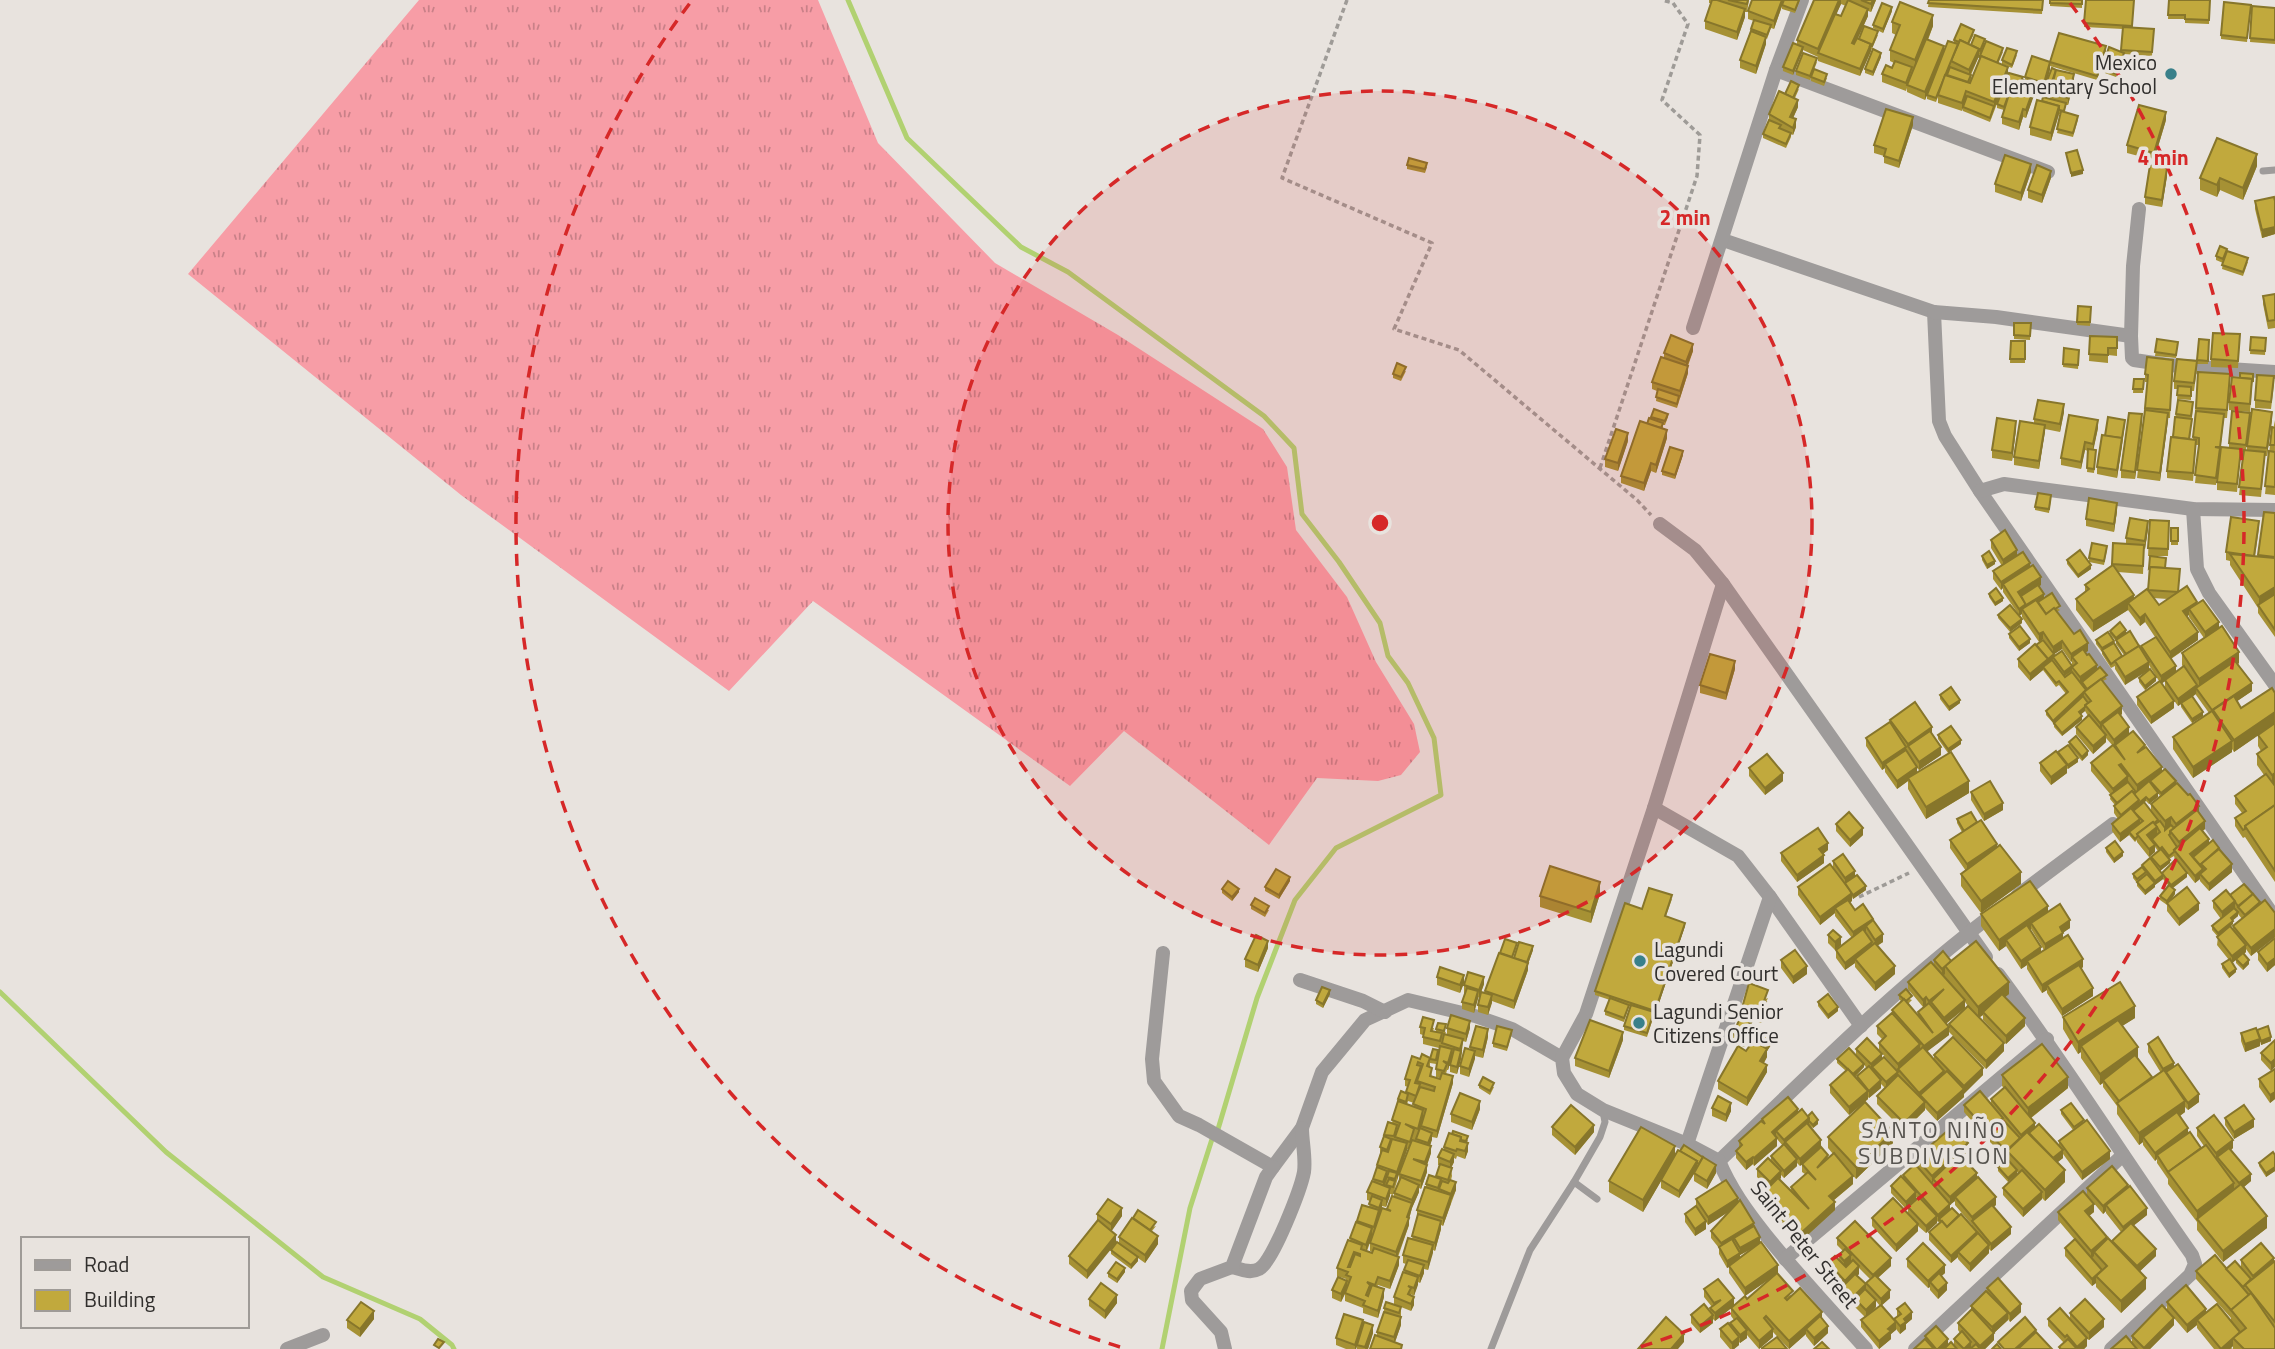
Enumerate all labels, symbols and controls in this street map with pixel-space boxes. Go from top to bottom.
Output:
place label: Mexico Elementary School [1992,46,2157,102]
marker: Mexico Elementary School [2163,66,2179,82]
text: 4 min [2137,141,2189,173]
text: 2 min [1659,201,1711,233]
centre of rings [1368,511,1392,535]
place label: Lagundi Covered Court [1654,933,1779,989]
marker: Lagundi Covered Court [1632,953,1648,969]
place label: Lagundi Senior Citizens Office [1653,995,1783,1051]
marker: Lagundi Senior Citizens Office [1631,1015,1647,1031]
district label: SANTO NIÑO SUBDIVISION [1858,1112,2010,1173]
street label: Saint Peter Street [1743,1173,1867,1315]
legend [21,1237,248,1328]
text: Road [84,1248,129,1280]
text: Building [84,1283,156,1315]

